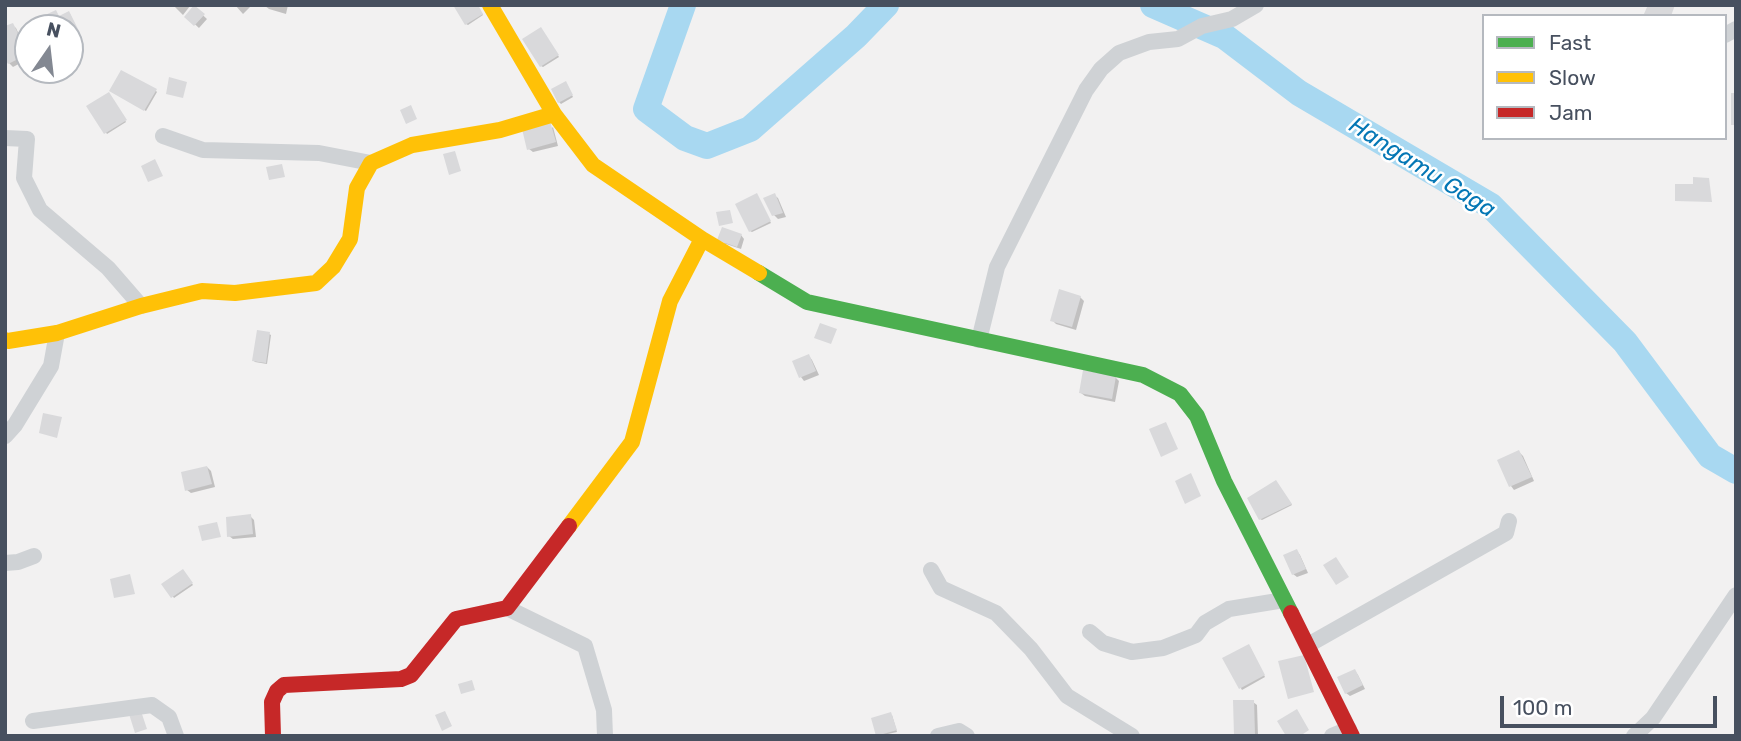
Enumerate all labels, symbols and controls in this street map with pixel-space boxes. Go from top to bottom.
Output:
north arrow [14,14,84,84]
legend [1482,14,1727,140]
text: N [44,17,63,43]
text: Fast [1549,30,1591,55]
text: Slow [1549,65,1596,90]
text: Jam [1549,100,1593,125]
water label: Hangamu Gaga [1344,112,1500,224]
scale bar [1503,682,1720,726]
text: 100 m [1513,695,1572,720]

